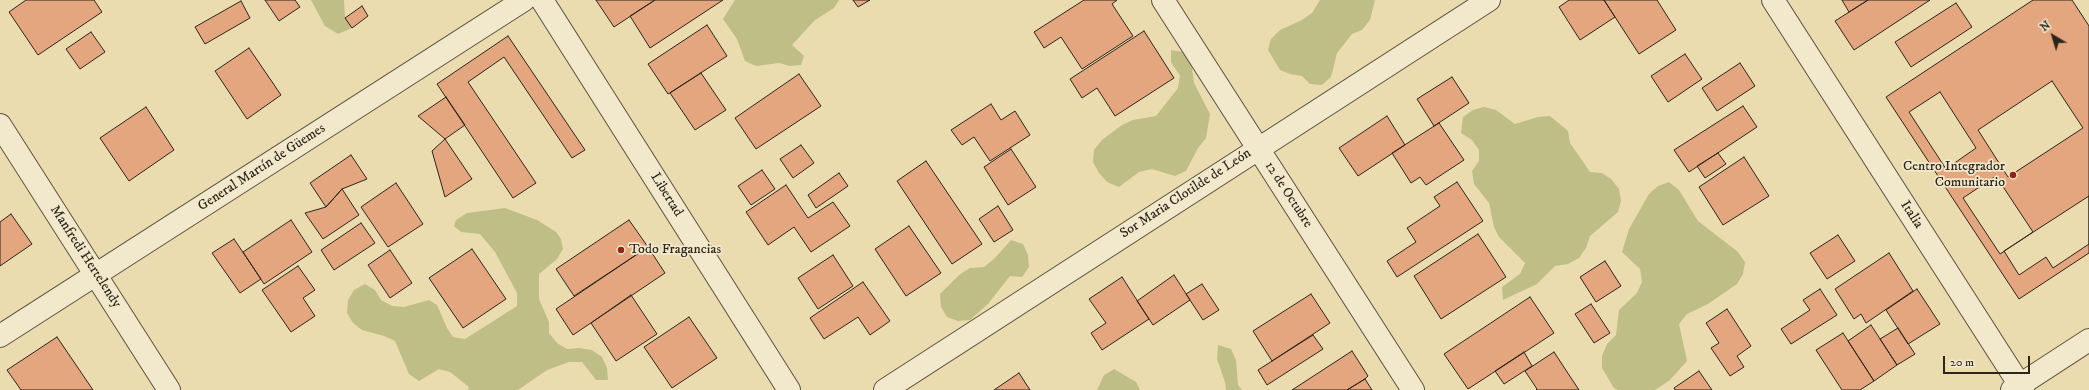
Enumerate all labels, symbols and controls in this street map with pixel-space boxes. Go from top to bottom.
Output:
north arrow [2033,16,2073,56]
text: N [2038,18,2053,35]
street label: General Martín de Güemes [195,121,329,215]
street label: Sor Maria Clotilde de León [1117,145,1255,243]
street label: 12 de Octubre [1260,159,1316,231]
place label: Centro Integrador Comunitario [1903,159,2005,192]
street label: Libertad [646,170,686,220]
marker: Centro Integrador Comunitario [2008,170,2018,180]
street label: Italia [1896,198,1926,232]
street label: Manfredi Hertelendy [46,203,124,311]
place label: Todo Fragancias [629,242,721,258]
marker: Todo Fragancias [616,245,626,255]
scale bar [1945,348,2032,374]
text: 20 m [1950,355,1974,370]

